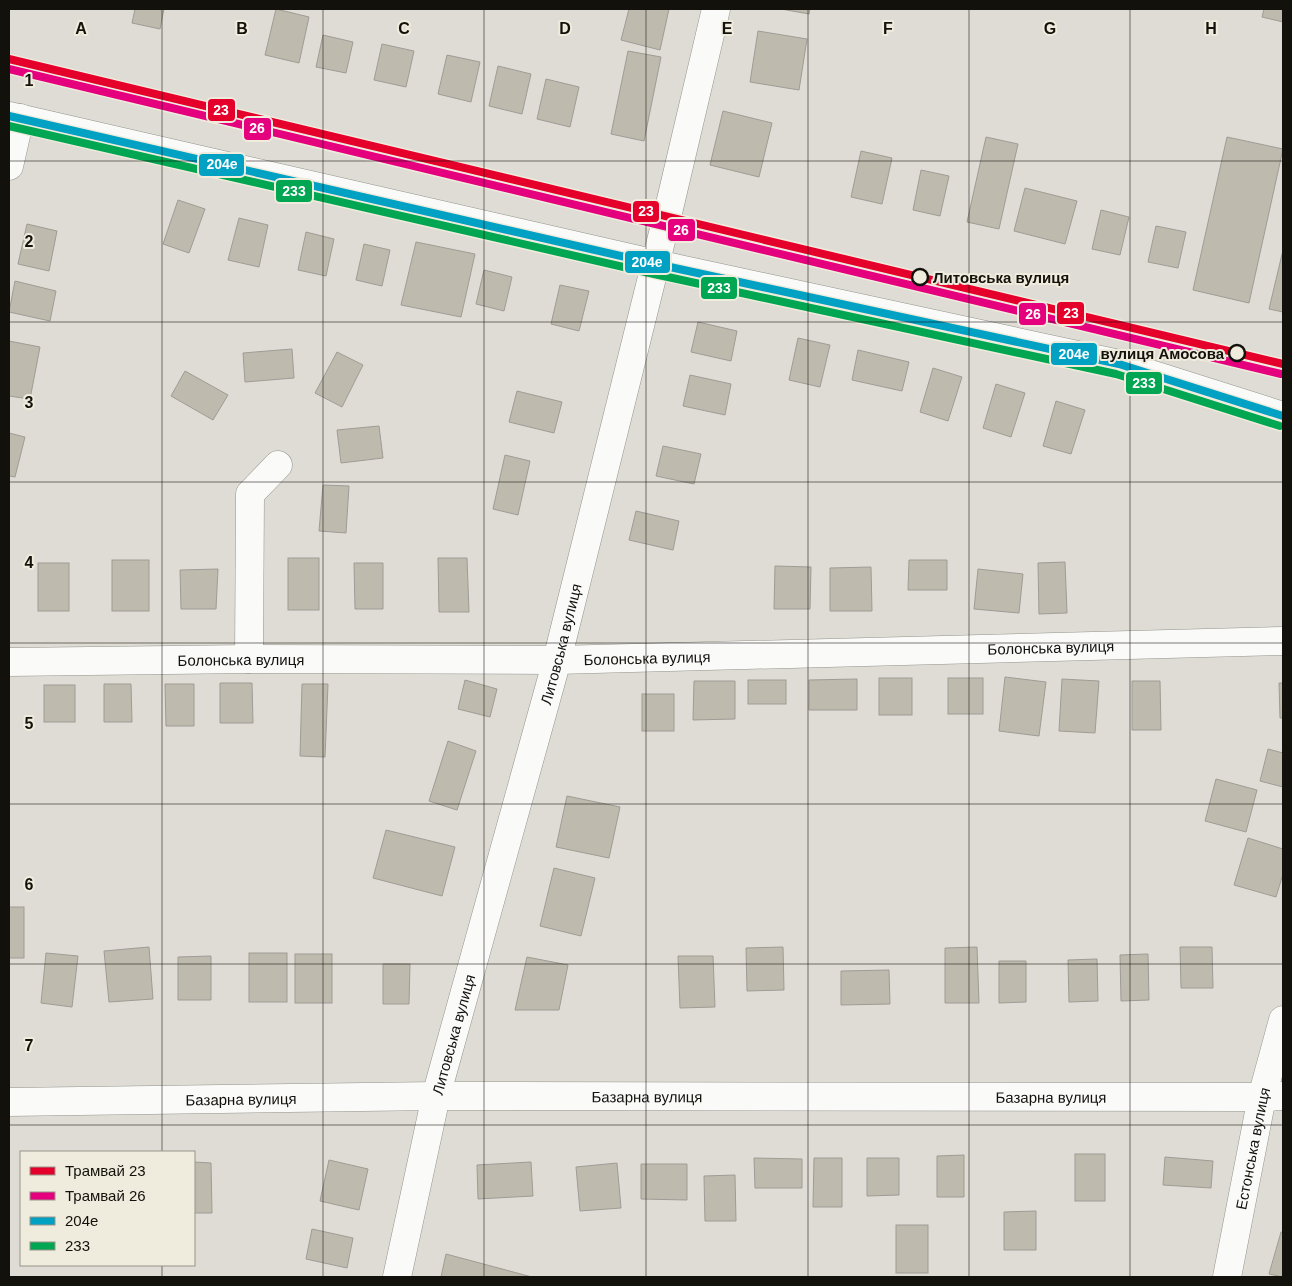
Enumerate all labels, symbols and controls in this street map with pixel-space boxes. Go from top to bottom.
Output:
text: A [75,20,87,37]
text: B [236,20,248,37]
text: C [398,20,410,37]
text: D [559,20,571,37]
text: E [722,20,733,37]
text: F [883,20,893,37]
text: G [1044,20,1056,37]
text: H [1205,20,1217,37]
text: 1 [25,72,34,89]
line badge: 23 [207,98,236,122]
text: 23 [213,102,229,118]
line badge: 26 [243,117,272,141]
text: 26 [249,120,265,136]
line badge: 204е [198,153,245,177]
text: 204е [206,156,238,172]
line badge: 233 [275,179,313,203]
text: 233 [282,183,306,199]
line badge: 23 [632,200,660,223]
text: 23 [638,203,654,219]
line badge: 26 [667,218,696,242]
text: 26 [673,222,689,238]
text: 2 [25,233,34,250]
line badge: 204е [624,250,671,274]
text: 204е [631,254,663,270]
marker: Литовська вулиця [911,268,929,286]
place label: Литовська вулиця [933,269,1069,286]
line badge: 233 [700,276,738,300]
text: 233 [707,280,731,296]
line badge: 23 [1056,301,1085,325]
line badge: 26 [1018,302,1047,326]
text: 23 [1063,305,1079,321]
text: 26 [1025,306,1041,322]
line badge: 204е [1050,342,1098,366]
marker: вулиця Амосова [1228,344,1246,362]
place label: вулиця Амосова [1101,345,1225,362]
text: 204е [1058,346,1090,362]
line badge: 233 [1125,371,1163,395]
text: 233 [1132,375,1156,391]
text: 3 [25,394,34,411]
text: 4 [25,554,34,571]
street label: Литовська вулиця [537,582,584,706]
street label: Болонська вулиця [987,637,1114,657]
street label: Болонська вулиця [583,647,711,668]
street label: Болонська вулиця [177,650,304,668]
text: 5 [25,715,34,732]
text: 6 [25,876,34,893]
street label: Литовська вулиця [428,972,478,1097]
text: 7 [25,1037,34,1054]
street label: Естонська вулиця [1232,1085,1273,1211]
street label: Базарна вулиця [591,1088,703,1105]
street label: Базарна вулиця [995,1088,1107,1105]
street label: Базарна вулиця [185,1089,297,1108]
legend [20,1151,195,1266]
text: Трамвай 23 [65,1162,146,1179]
text: Трамвай 26 [65,1187,146,1204]
text: 204е [65,1212,98,1229]
text: 233 [65,1237,90,1254]

